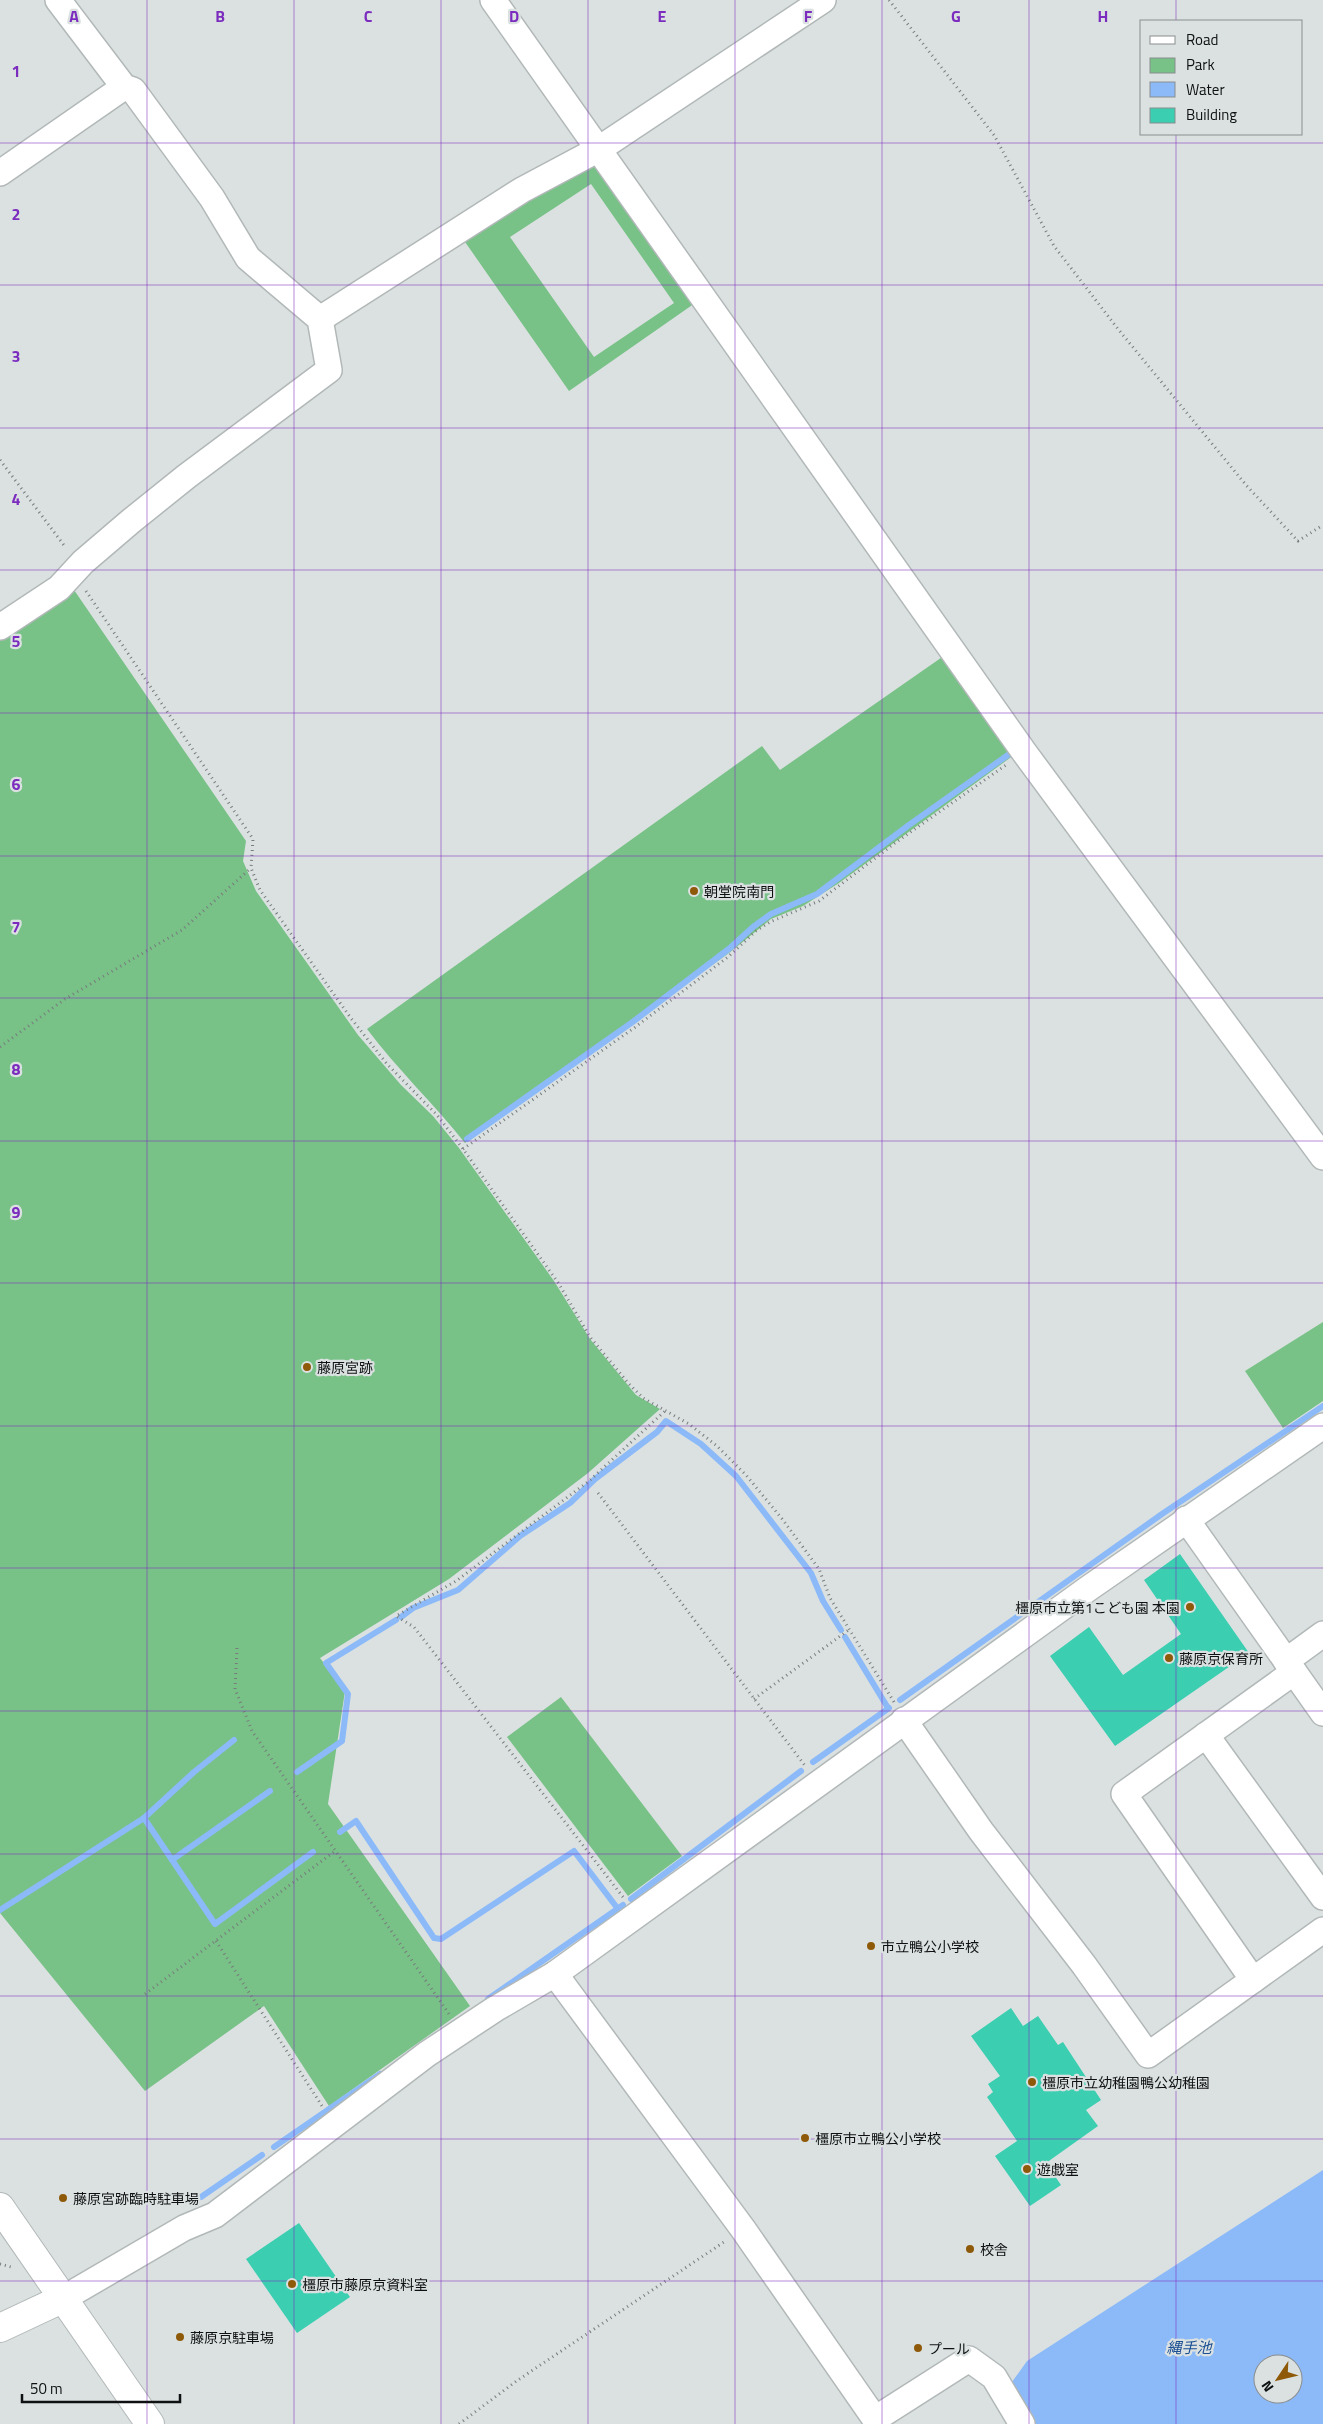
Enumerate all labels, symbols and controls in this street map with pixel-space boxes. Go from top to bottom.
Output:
text: A [69,4,79,28]
text: B [215,4,225,28]
text: C [364,4,373,28]
text: D [509,4,519,28]
text: E [658,4,667,28]
text: F [804,4,813,28]
text: G [951,4,961,28]
text: H [1098,4,1108,28]
legend [1140,20,1303,135]
text: Road [1186,28,1218,51]
text: Park [1186,53,1215,76]
text: 1 [12,59,20,83]
text: Water [1186,78,1225,101]
text: Building [1186,103,1237,126]
text: 2 [12,202,20,226]
text: 3 [12,344,20,368]
text: 4 [12,487,21,511]
text: 5 [12,629,21,653]
text: 6 [12,772,21,796]
place label: 朝堂院南門 [704,881,774,902]
marker: 朝堂院南門 [688,885,700,897]
text: 7 [12,915,20,939]
text: 8 [12,1057,21,1081]
text: 9 [12,1200,21,1224]
place label: 藤原宮跡 [317,1357,373,1378]
marker: 藤原宮跡 [301,1361,313,1373]
place label: 橿原市立第1こども園 本園 [1015,1597,1180,1618]
marker: 橿原市立第1こども園 本園 [1184,1601,1196,1613]
place label: 藤原京保育所 [1179,1648,1263,1669]
marker: 藤原京保育所 [1163,1652,1175,1664]
place label: 市立鴨公小学校 [881,1936,979,1957]
marker: 市立鴨公小学校 [865,1940,877,1952]
place label: 橿原市立幼稚園鴨公幼稚園 [1042,2072,1210,2093]
marker: 橿原市立幼稚園鴨公幼稚園 [1026,2076,1038,2088]
place label: 橿原市立鴨公小学校 [815,2128,941,2149]
marker: 橿原市立鴨公小学校 [799,2132,811,2144]
place label: 遊戯室 [1037,2159,1079,2180]
marker: 遊戯室 [1021,2163,1033,2175]
place label: 藤原宮跡臨時駐車場 [73,2188,199,2209]
marker: 藤原宮跡臨時駐車場 [57,2192,69,2204]
place label: 校舎 [980,2239,1008,2260]
marker: 校舎 [964,2243,976,2255]
place label: 橿原市藤原京資料室 [302,2274,428,2295]
marker: 橿原市藤原京資料室 [286,2278,298,2290]
place label: 藤原京駐車場 [190,2327,274,2348]
marker: 藤原京駐車場 [174,2331,186,2343]
water label: 縄手池 [1166,2336,1213,2359]
place label: プール [928,2338,970,2359]
marker: プール [912,2342,924,2354]
north arrow [1253,2354,1303,2404]
scale bar [22,2372,180,2404]
text: 50 m [30,2377,63,2400]
text: N [1256,2377,1278,2397]

